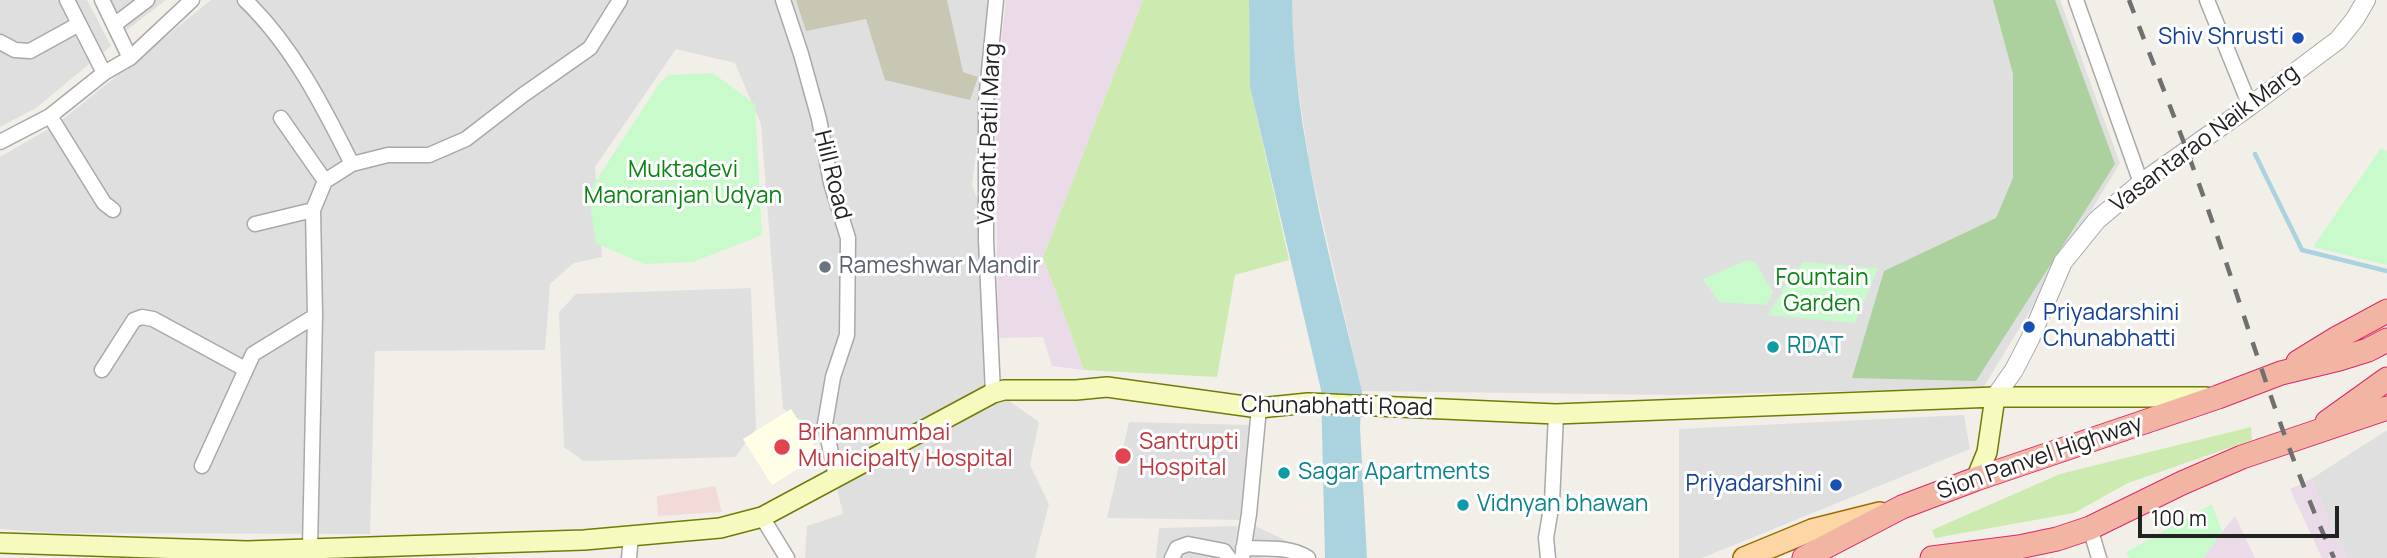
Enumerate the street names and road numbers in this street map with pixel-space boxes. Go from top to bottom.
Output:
street label: Vasant Patil Marg [973,42,1007,226]
street label: Vasantarao Naik Marg [2105,59,2305,219]
street label: Hill Road [808,128,856,222]
street label: Chunabhatti Road [1241,392,1433,422]
street label: Sion Panvel Highway [1934,410,2146,506]

